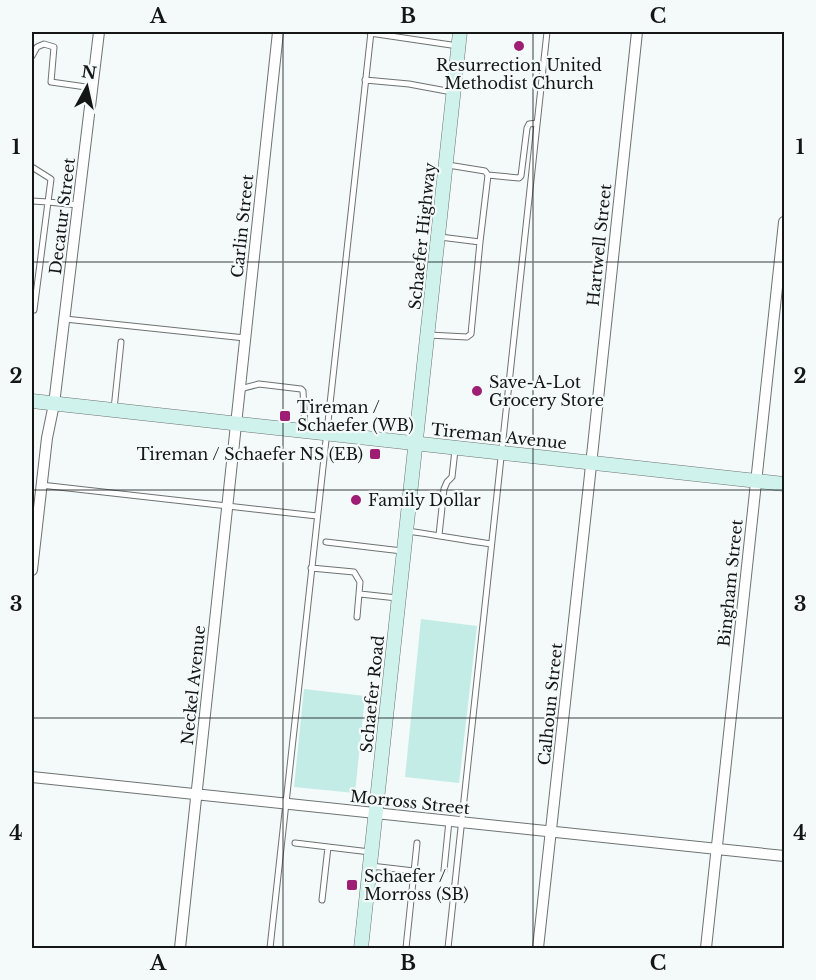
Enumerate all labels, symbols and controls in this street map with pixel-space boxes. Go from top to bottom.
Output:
text: A [149,4,167,28]
text: B [400,4,416,28]
text: C [650,4,666,28]
marker: Resurrection United Methodist Church [512,39,526,53]
place label: Resurrection United Methodist Church [436,55,602,93]
north arrow [57,57,117,117]
text: N [80,61,98,83]
text: 1 [12,135,21,159]
text: 1 [796,135,805,159]
street label: Decatur Street [45,156,79,276]
street label: Schaefer Highway [404,161,440,311]
street label: Carlin Street [227,173,257,279]
street label: Hartwell Street [583,183,615,307]
text: 2 [9,364,23,388]
text: 2 [793,364,807,388]
place label: Save-A-Lot Grocery Store [489,372,604,410]
marker: Save-A-Lot Grocery Store [470,384,484,398]
place label: Tireman / Schaefer (WB) [297,397,414,435]
marker: Tireman / Schaefer (WB) [278,409,292,423]
street label: Tireman Avenue [430,419,568,453]
place label: Tireman / Schaefer NS (EB) [137,444,363,464]
marker: Tireman / Schaefer NS (EB) [368,447,382,461]
place label: Family Dollar [368,490,481,510]
marker: Family Dollar [349,493,363,507]
street label: Bingham Street [713,518,747,648]
text: 3 [10,592,22,616]
text: 3 [794,592,806,616]
street label: Neckel Avenue [177,624,209,746]
street label: Schaefer Road [356,634,388,754]
street label: Calhoun Street [534,642,566,766]
street label: Morross Street [349,786,471,818]
text: 4 [9,821,23,845]
text: 4 [793,821,807,845]
place label: Schaefer / Morross (SB) [364,866,469,904]
marker: Schaefer / Morross (SB) [345,878,359,892]
text: A [149,951,167,975]
text: B [400,951,416,975]
text: C [650,951,666,975]

